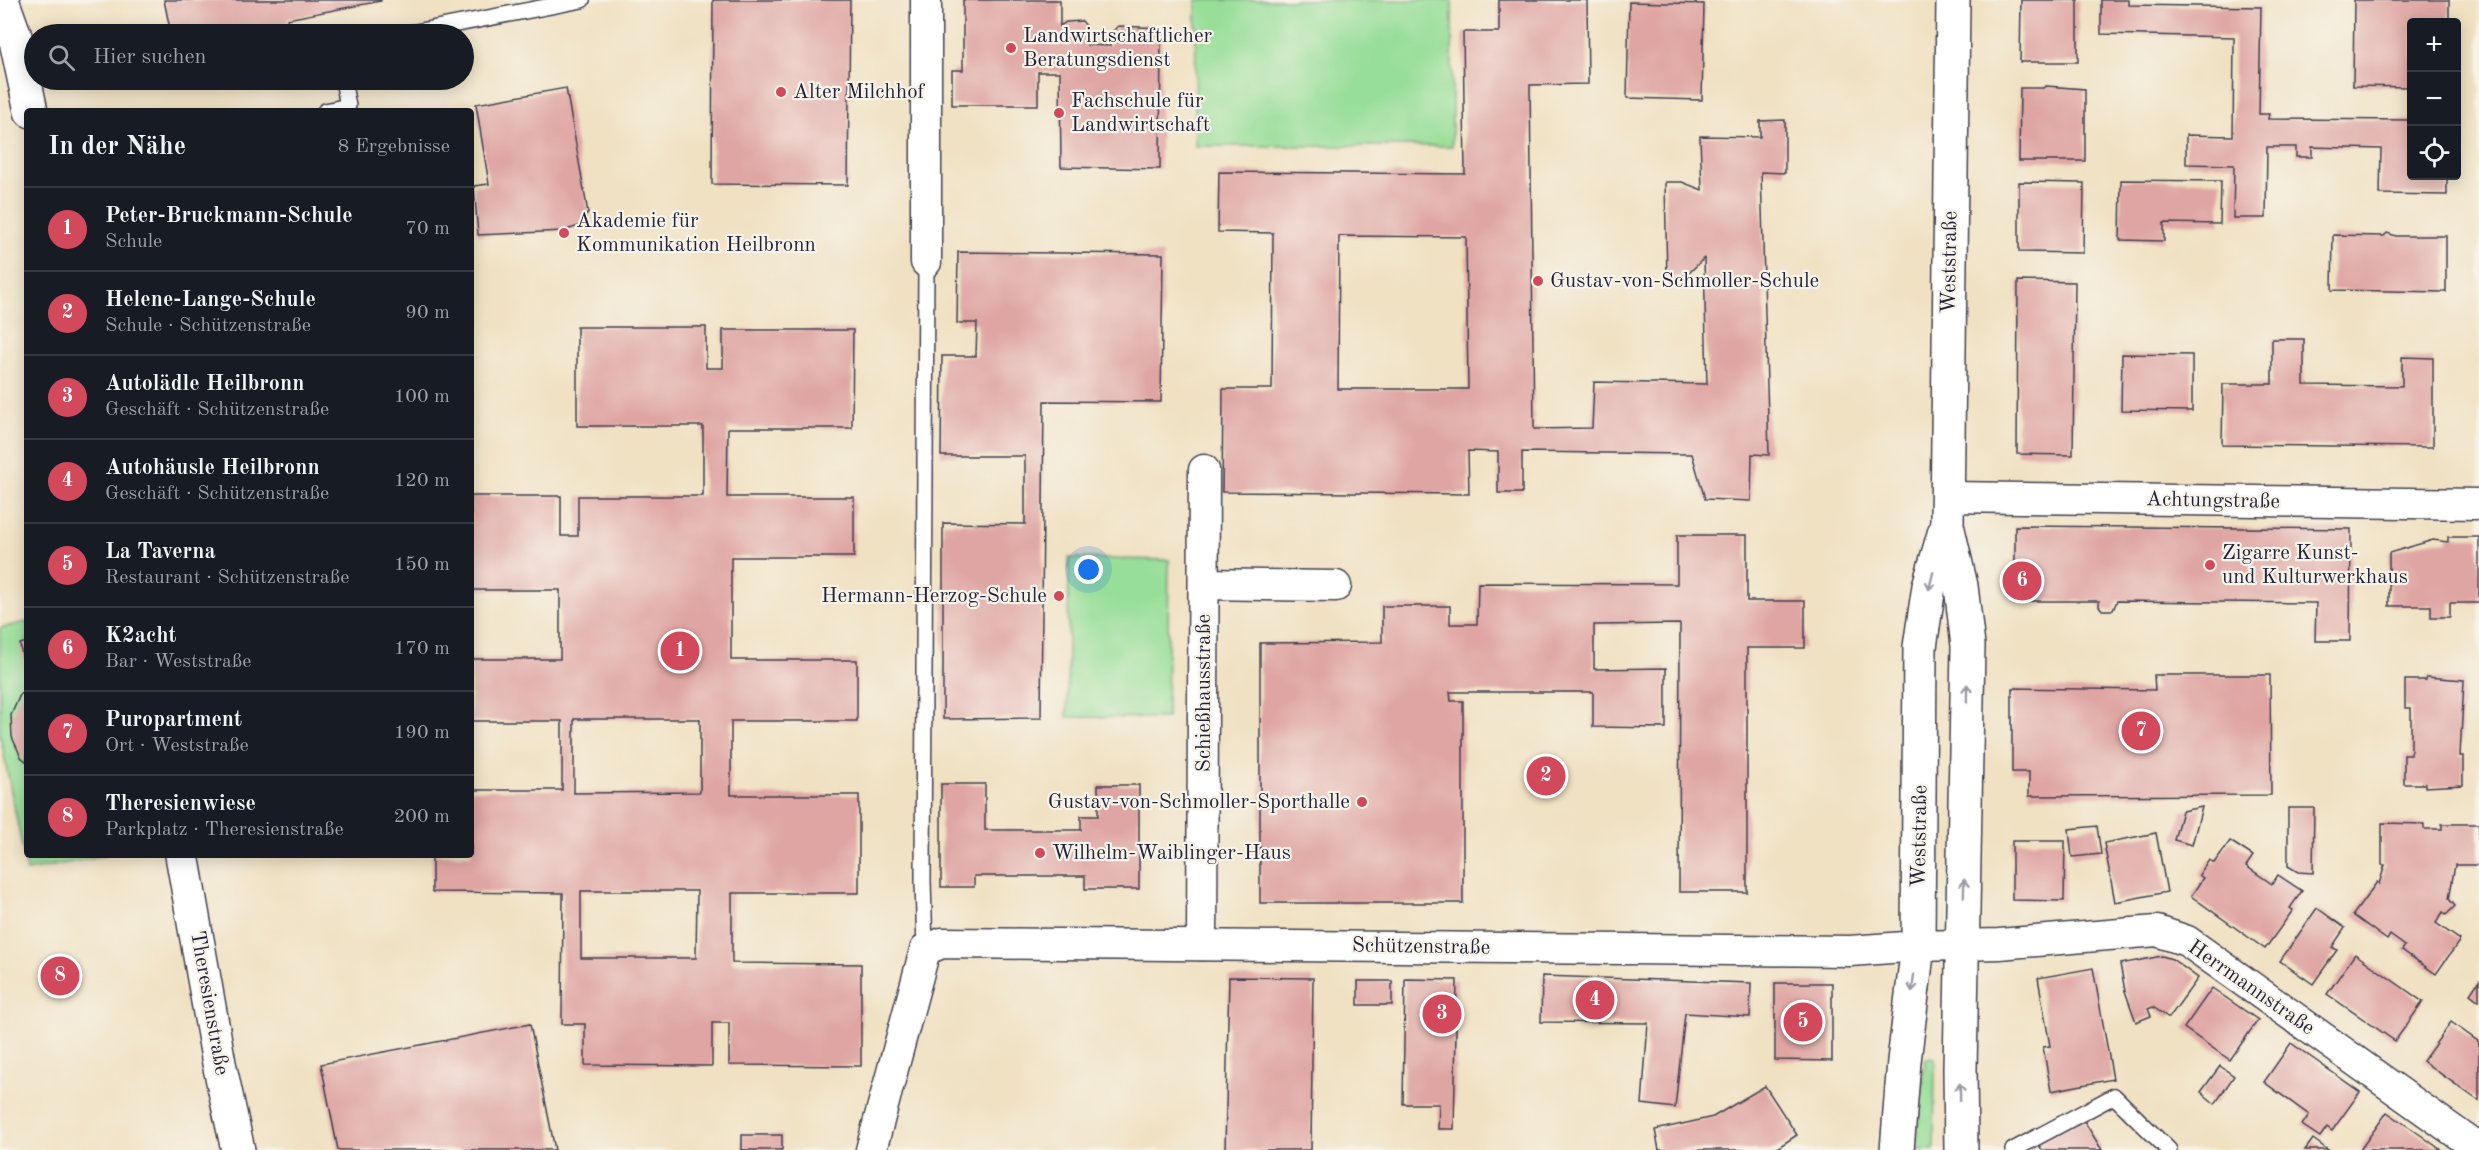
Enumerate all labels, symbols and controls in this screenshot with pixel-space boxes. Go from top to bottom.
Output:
map controls [2407,18,2461,180]
button: + [2407,18,2461,72]
search box [24,24,474,90]
place label: Landwirtschaftlicher Beratungsdienst [1023,26,1213,71]
icon: search [45,41,78,74]
marker: Landwirtschaftlicher Beratungsdienst [1004,41,1018,55]
text: Hier suchen [93,46,206,68]
button: − [2407,72,2461,126]
place label: Alter Milchhof [793,82,926,103]
marker: Alter Milchhof [774,85,788,99]
place label: Fachschule für Landwirtschaft [1071,91,1210,136]
marker: Fachschule für Landwirtschaft [1052,106,1066,120]
button: locate [2407,126,2461,180]
text: In der Nähe [48,134,186,160]
text: 8 Ergebnisse [338,137,450,157]
text: Peter-Bruckmann-Schule [105,205,353,227]
street label: Weststraße [1939,210,1961,314]
place label: Akademie für Kommunikation Heilbronn [576,211,816,256]
text: 1 [62,219,73,239]
text: 70 m [405,219,450,239]
marker: Akademie für Kommunikation Heilbronn [557,226,571,240]
text: Schule [105,232,162,252]
place label: Gustav-von-Schmoller-Schule [1550,271,1819,292]
marker: Gustav-von-Schmoller-Schule [1531,274,1545,288]
text: Helene-Lange-Schule [105,289,316,311]
text: 2 [62,303,73,323]
text: 90 m [405,303,450,323]
text: Schule · Schützenstraße [105,316,311,336]
text: Autolädle Heilbronn [105,373,304,395]
text: 3 [62,387,73,407]
text: 100 m [394,387,450,407]
text: Geschäft · Schützenstraße [105,400,329,420]
text: Autohäusle Heilbronn [105,457,320,479]
text: 4 [62,471,73,491]
text: 120 m [394,471,450,491]
text: Geschäft · Schützenstraße [105,484,329,504]
street label: Achtungstraße [2146,489,2280,513]
text: La Taverna [105,541,216,563]
place label: Zigarre Kunst- und Kulturwerkhaus [2222,543,2408,588]
text: 5 [62,555,73,575]
text: 150 m [394,555,450,575]
your location [1074,555,1103,584]
pin: 6 [2002,558,2042,604]
marker: Zigarre Kunst- und Kulturwerkhaus [2203,558,2217,572]
text: Restaurant · Schützenstraße [105,568,349,588]
one-way arrow [1924,571,1936,590]
place label: Hermann-Herzog-Schule [821,586,1047,607]
marker: Hermann-Herzog-Schule [1052,589,1066,603]
street label: Schießhausstraße [1194,614,1215,772]
text: K2acht [105,625,177,647]
pin: 1 [660,628,700,674]
text: 6 [62,639,73,659]
text: 170 m [394,639,450,659]
text: Bar · Weststraße [105,652,251,672]
one-way arrow [1961,683,1973,703]
pin: 7 [2122,708,2160,754]
text: Puropartment [105,709,242,731]
text: 7 [62,723,73,743]
text: 190 m [394,723,450,743]
text: Ort · Weststraße [105,736,249,756]
pin: 2 [1526,754,1566,798]
street label: Weststraße [1909,784,1931,888]
place label: Gustav-von-Schmoller-Sporthalle [1048,792,1350,813]
text: Theresienwiese [105,793,256,815]
marker: Gustav-von-Schmoller-Sporthalle [1355,795,1369,809]
text: 8 [62,807,73,827]
text: 200 m [394,807,450,827]
text: Parkplatz · Theresienstraße [105,820,344,840]
place label: Wilhelm-Waiblinger-Haus [1052,843,1291,864]
marker: Wilhelm-Waiblinger-Haus [1033,846,1047,860]
one-way arrow [1958,878,1970,898]
street label: Theresienstraße [186,929,232,1077]
street label: Schützenstraße [1352,935,1490,959]
street label: Herrmannstraße [2184,937,2318,1039]
pin: 8 [40,954,80,998]
one-way arrow [1908,972,1919,992]
pin: 4 [1576,978,1614,1022]
pin: 3 [1422,992,1462,1036]
pin: 5 [1784,1000,1822,1044]
one-way arrow [1954,1082,1966,1102]

